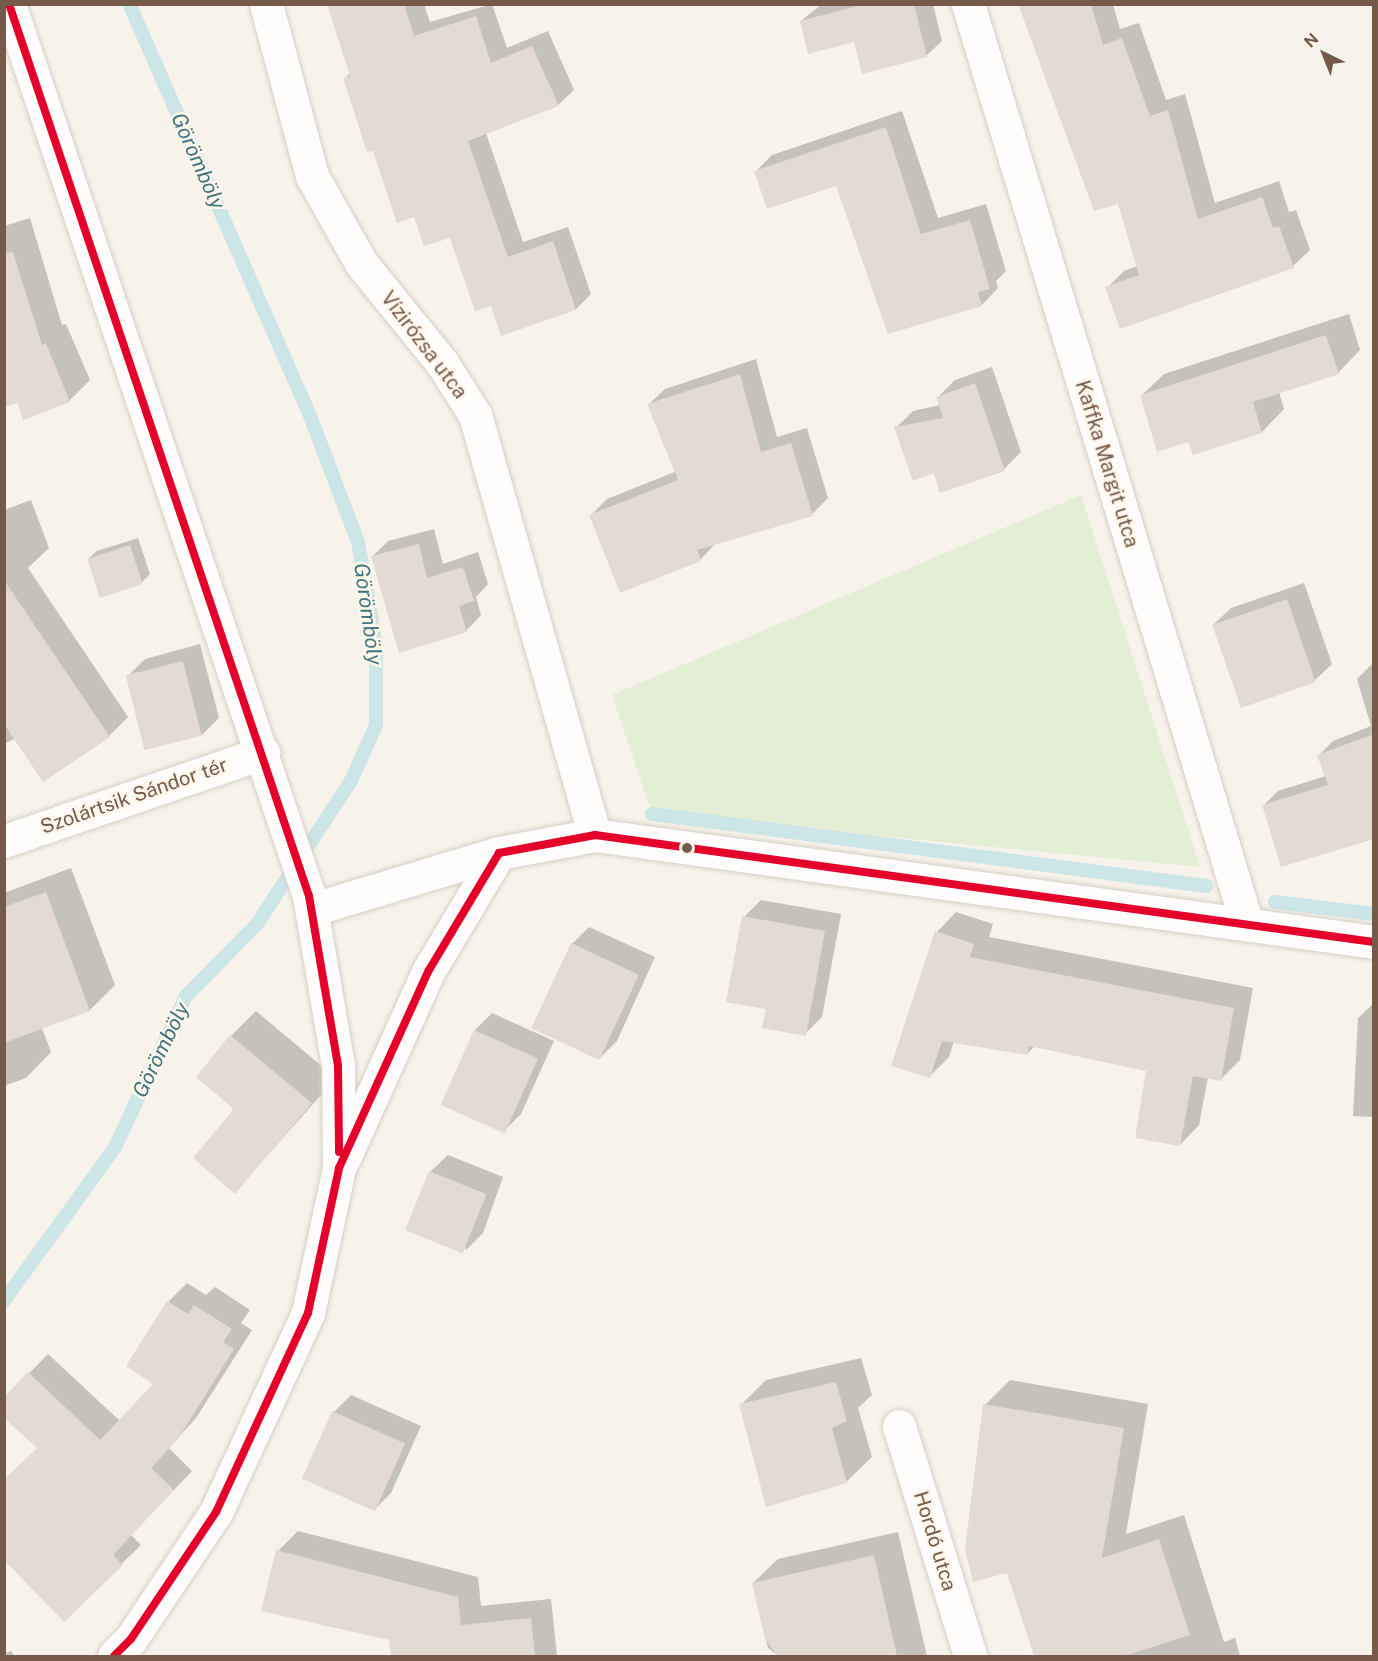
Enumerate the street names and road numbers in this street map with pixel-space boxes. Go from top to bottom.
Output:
street label: Vízirózsa utca [376,287,472,403]
street label: Kaffka Margit utca [1070,377,1144,551]
street label: Szolártsik Sándor tér [37,753,231,839]
street label: Hordó utca [908,1488,962,1594]

